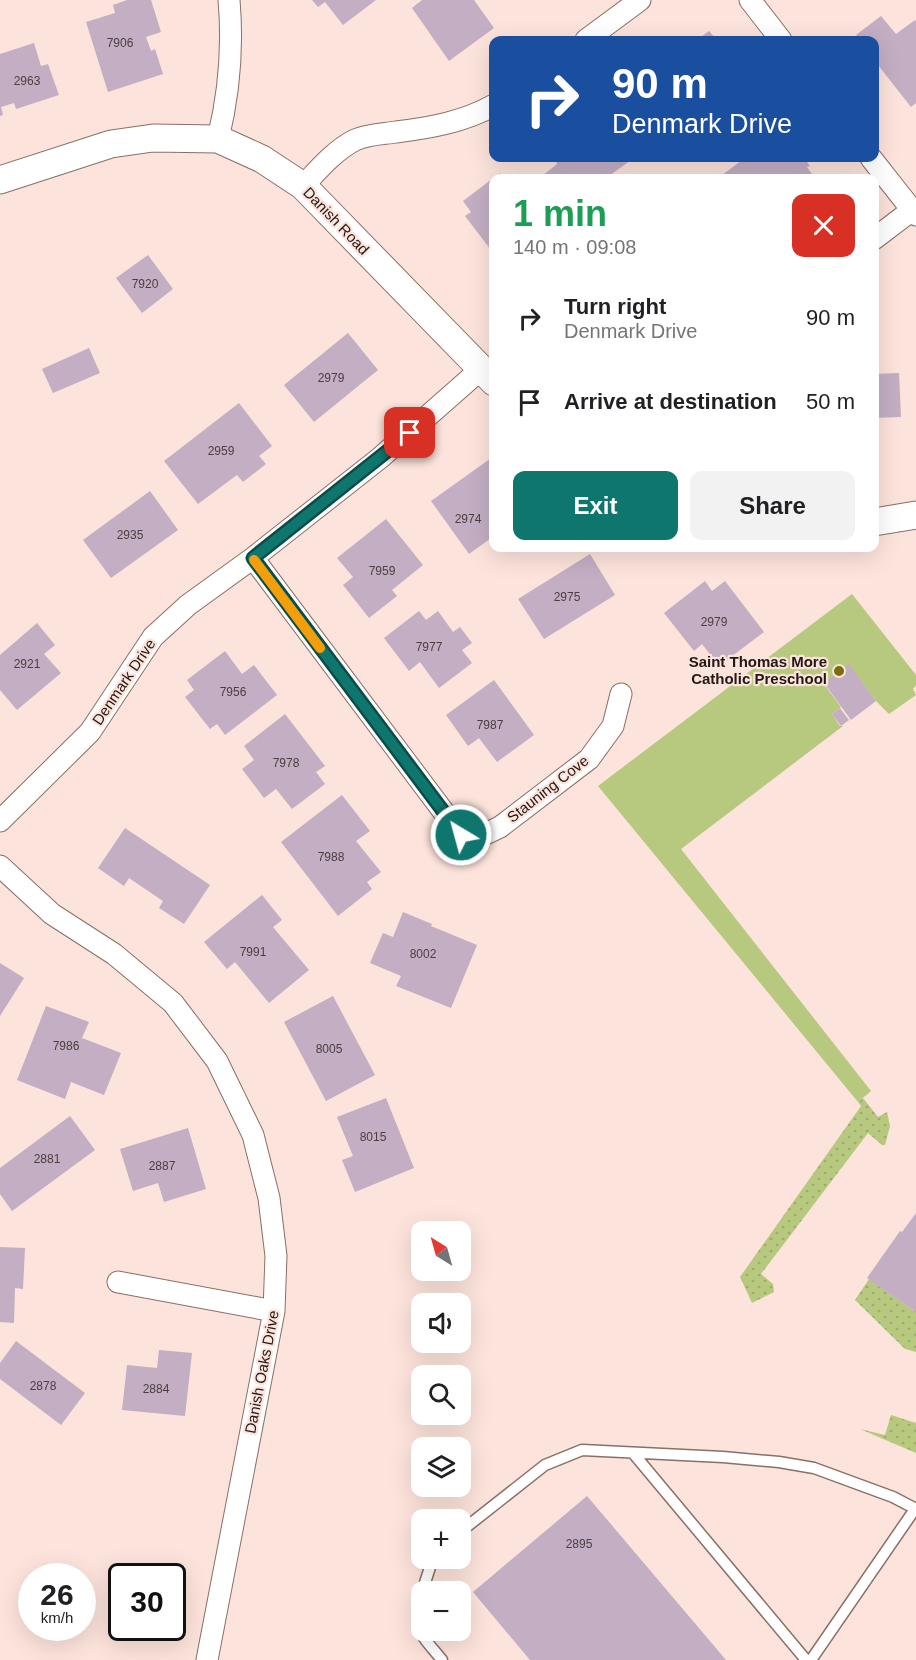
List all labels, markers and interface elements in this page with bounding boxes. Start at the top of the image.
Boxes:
house number: 7906 [107,36,134,50]
icon: right [513,60,591,138]
text: 90 m [612,60,708,107]
house number: 2963 [14,74,41,88]
text: Denmark Drive [612,109,792,139]
street label: Danish Road [300,184,373,258]
text: 1 min [513,193,607,234]
button: close [792,194,855,257]
text: 140 m · 09:08 [513,236,636,258]
house number: 7920 [132,277,159,291]
text: Turn right [564,294,666,319]
icon: right [513,302,546,335]
text: 90 m [806,305,855,330]
text: Denmark Drive [564,320,697,342]
house number: 2979 [318,371,345,385]
icon: arrive [513,386,546,419]
text: Arrive at destination [564,389,777,414]
text: 50 m [806,389,855,414]
pin [384,407,435,458]
icon: arrive [393,416,426,449]
house number: 2959 [208,444,235,458]
button: Exit [513,471,678,540]
button: Share [690,471,855,540]
house number: 2974 [455,512,482,526]
house number: 2935 [117,528,144,542]
house number: 7959 [369,564,396,578]
house number: 2975 [554,590,581,604]
house number: 2979 [701,615,728,629]
street label: Denmark Drive [89,636,159,728]
house number: 7977 [416,640,443,654]
place label: Saint Thomas More Catholic Preschool [689,653,827,687]
house number: 2921 [14,657,41,671]
marker: Saint Thomas More Catholic Preschool [832,664,846,678]
house number: 7956 [220,685,247,699]
house number: 7987 [477,718,504,732]
street label: Stauning Cove [504,752,592,826]
house number: 7978 [273,756,300,770]
position arrow [429,803,493,867]
house number: 7988 [318,850,345,864]
house number: 7991 [240,945,267,959]
house number: 8002 [410,947,437,961]
house number: 7986 [53,1039,80,1053]
house number: 8005 [316,1042,343,1056]
house number: 8015 [360,1130,387,1144]
house number: 2881 [34,1152,61,1166]
house number: 2887 [149,1159,176,1173]
north arrow [411,1221,471,1281]
map controls [411,1221,471,1641]
button: sound [411,1293,471,1353]
street label: Danish Oaks Drive [241,1309,282,1435]
button: search [411,1365,471,1425]
house number: 2878 [30,1379,57,1393]
house number: 2884 [143,1382,170,1396]
button: layers [411,1437,471,1497]
button: + [411,1509,471,1569]
house number: 2895 [566,1537,593,1551]
speed limit sign: 30 [108,1563,186,1641]
text: 26 [40,1578,74,1611]
button: − [411,1581,471,1641]
text: km/h [41,1609,73,1626]

